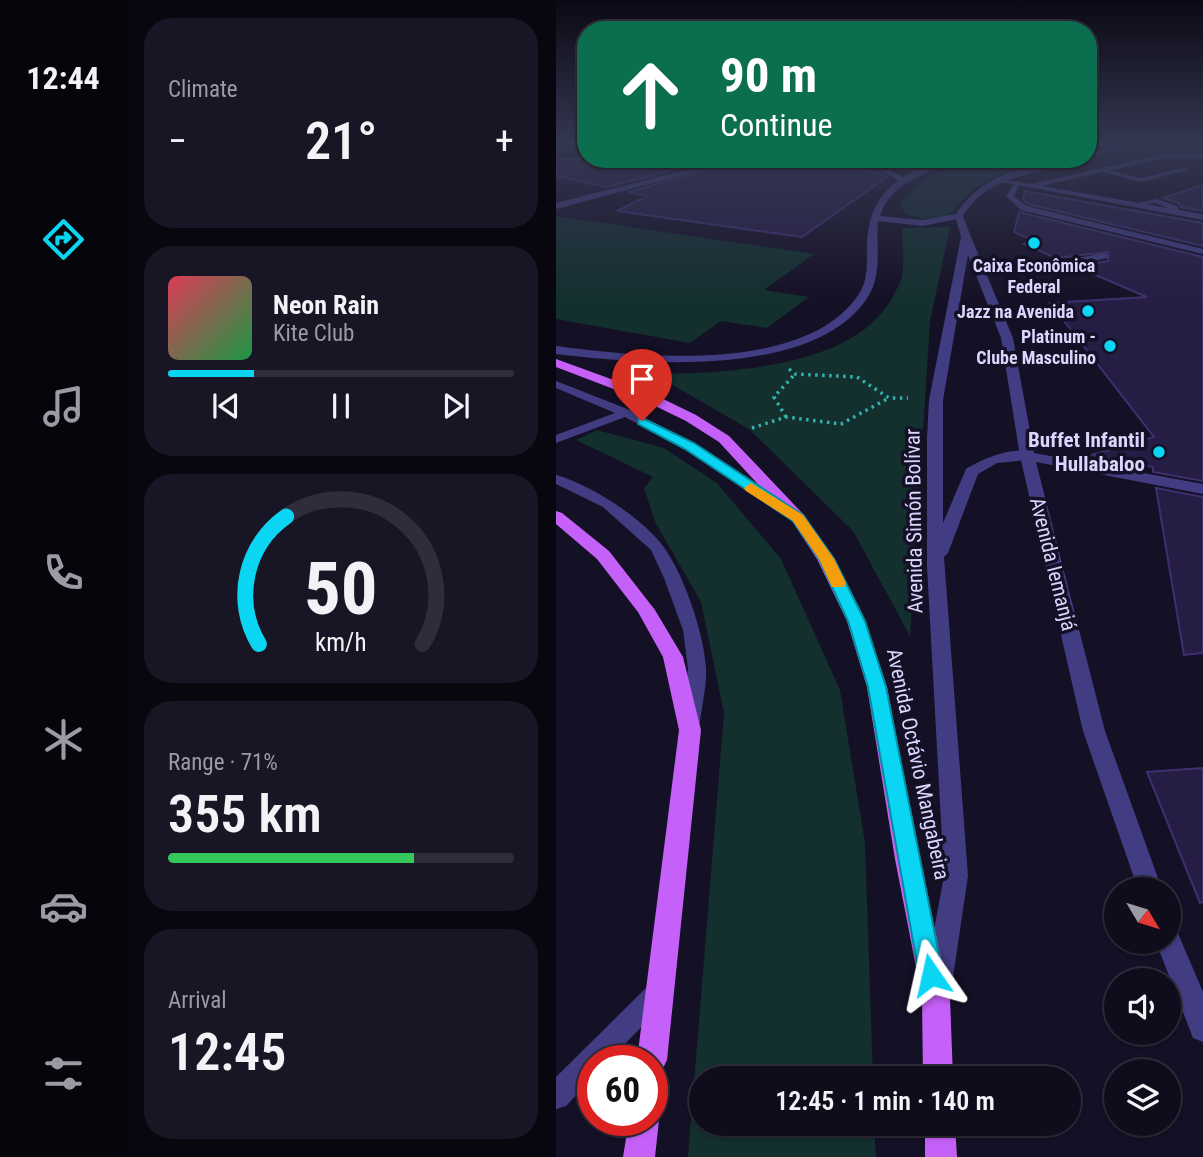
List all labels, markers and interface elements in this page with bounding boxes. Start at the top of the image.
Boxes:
text: 90 m [720,47,817,104]
icon: ahead [605,49,696,140]
text: 12:44 [26,59,100,97]
text: Climate [168,76,238,103]
text: Continue [720,106,832,144]
text: 21° [305,111,377,172]
text: − [168,119,187,163]
text: + [495,119,514,163]
icon: directions [39,215,88,264]
marker: Caixa Econômica Federal [1026,235,1042,251]
place label: Caixa Econômica Federal [973,255,1095,297]
text: Neon Rain [273,290,379,320]
place label: Jazz na Avenida [957,301,1074,322]
marker: Jazz na Avenida [1080,303,1096,319]
text: Kite Club [273,320,354,347]
place label: Platinum - Clube Masculino [976,326,1096,368]
marker: Platinum - Clube Masculino [1102,338,1118,354]
pin [612,349,672,421]
icon: arrive [623,360,661,398]
icon: music [39,382,88,431]
icon: previous [207,387,245,425]
icon: pause [322,387,360,425]
icon: next [437,387,475,425]
street label: Avenida Simón Bolívar [900,428,928,614]
place label: Buffet Infantil Hullabaloo [1028,428,1145,476]
marker: Buffet Infantil Hullabaloo [1151,444,1167,460]
street label: Avenida Iemanjá [1025,495,1081,633]
text: 50 [304,547,378,633]
icon: phone [39,548,88,597]
text: km/h [315,628,367,657]
street label: Avenida Octávio Mangabeira [882,646,954,882]
icon: climate [39,715,88,764]
text: Range · 71% [168,749,278,776]
text: 355 km [168,784,322,845]
north arrow [1104,877,1181,954]
map controls [1104,877,1181,1136]
icon: car [39,882,88,931]
position arrow [894,938,968,1012]
button: sound [1104,968,1181,1045]
text: Arrival [168,987,227,1014]
text: 12:45 [168,1022,286,1083]
speed limit sign: 60 [577,1045,668,1136]
icon: filters [39,1049,88,1098]
button: layers [1104,1059,1181,1136]
text: 12:45 · 1 min · 140 m [775,1086,995,1116]

